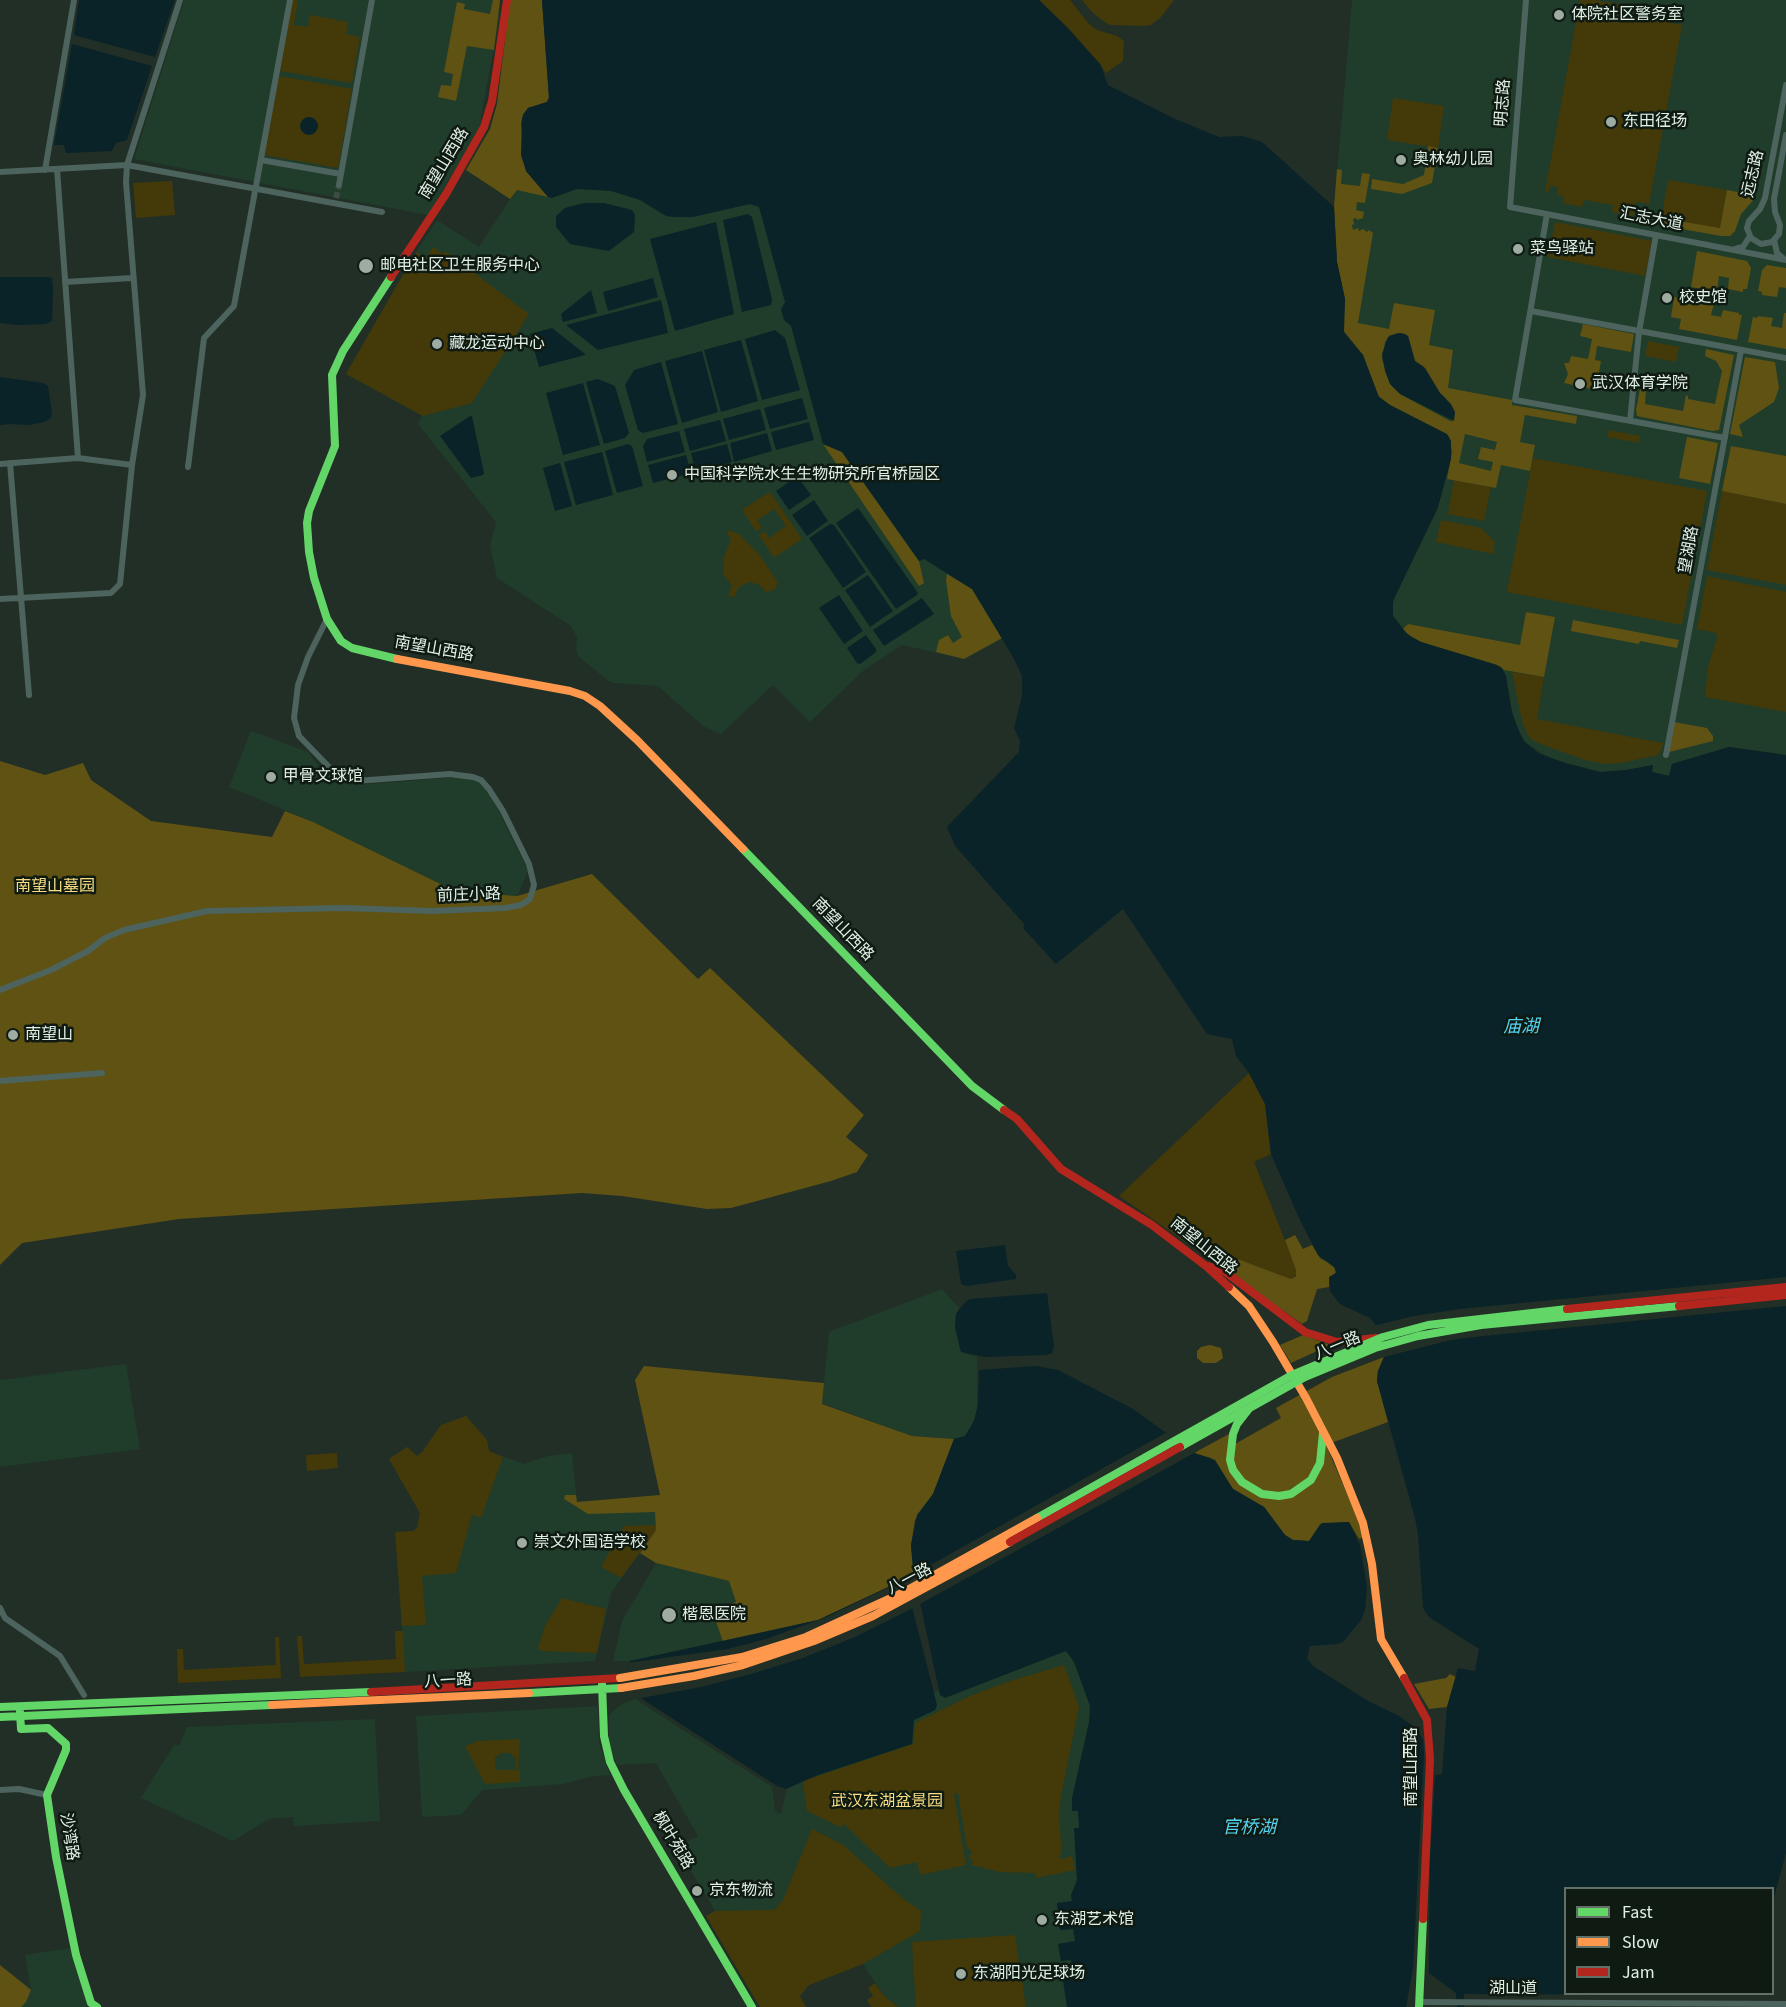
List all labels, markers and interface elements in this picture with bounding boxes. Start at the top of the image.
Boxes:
place label: 体院社区警务室 [1571,5,1683,25]
marker: 体院社区警务室 [1552,8,1566,22]
street label: 明志路 [1493,78,1515,128]
place label: 东田径场 [1623,112,1687,132]
marker: 东田径场 [1604,115,1618,129]
street label: 南望山西路 [416,125,474,203]
street label: 远志路 [1739,148,1769,200]
place label: 奥林幼儿园 [1413,150,1493,170]
marker: 奥林幼儿园 [1394,153,1408,167]
street label: 汇志大道 [1618,204,1684,236]
place label: 菜鸟驿站 [1530,239,1594,259]
marker: 菜鸟驿站 [1511,242,1525,256]
place label: 邮电社区卫生服务中心 [380,256,540,276]
marker: 邮电社区卫生服务中心 [357,257,375,275]
place label: 校史馆 [1679,288,1727,308]
marker: 校史馆 [1660,291,1674,305]
place label: 藏龙运动中心 [449,334,545,354]
marker: 藏龙运动中心 [430,337,444,351]
place label: 武汉体育学院 [1592,374,1688,394]
marker: 武汉体育学院 [1573,377,1587,391]
place label: 中国科学院水生生物研究所官桥园区 [684,465,940,485]
marker: 中国科学院水生生物研究所官桥园区 [665,468,679,482]
street label: 望湖路 [1676,525,1704,575]
street label: 南望山西路 [393,634,475,666]
place label: 甲骨文球馆 [283,767,363,787]
marker: 甲骨文球馆 [264,770,278,784]
park label: 南望山墓园 [15,877,95,897]
street label: 前庄小路 [437,885,501,907]
street label: 南望山西路 [807,895,877,965]
water label: 庙湖 [1503,1017,1539,1039]
place label: 南望山 [25,1025,73,1045]
marker: 南望山 [6,1028,20,1042]
street label: 南望山西路 [1166,1214,1240,1280]
street label: 八一路 [1312,1329,1364,1365]
place label: 崇文外国语学校 [534,1533,646,1553]
marker: 崇文外国语学校 [515,1536,529,1550]
street label: 八一路 [884,1560,936,1600]
place label: 楷恩医院 [682,1605,746,1625]
marker: 楷恩医院 [660,1606,678,1624]
street label: 八一路 [424,1671,472,1693]
street label: 南望山西路 [1402,1727,1422,1807]
park label: 武汉东湖盆景园 [831,1792,943,1812]
street label: 枫叶苑路 [647,1809,697,1873]
street label: 沙湾路 [55,1812,81,1862]
water label: 官桥湖 [1222,1818,1276,1840]
place label: 京东物流 [709,1881,773,1901]
marker: 京东物流 [690,1884,704,1898]
legend [1564,1887,1774,1995]
text: Fast [1622,1900,1653,1925]
place label: 东湖艺术馆 [1054,1910,1134,1930]
marker: 东湖艺术馆 [1035,1913,1049,1927]
text: Slow [1622,1930,1659,1955]
text: Jam [1622,1960,1655,1985]
place label: 东湖阳光足球场 [973,1964,1085,1984]
marker: 东湖阳光足球场 [954,1967,968,1981]
street label: 湖山道 [1489,1979,1537,1999]

